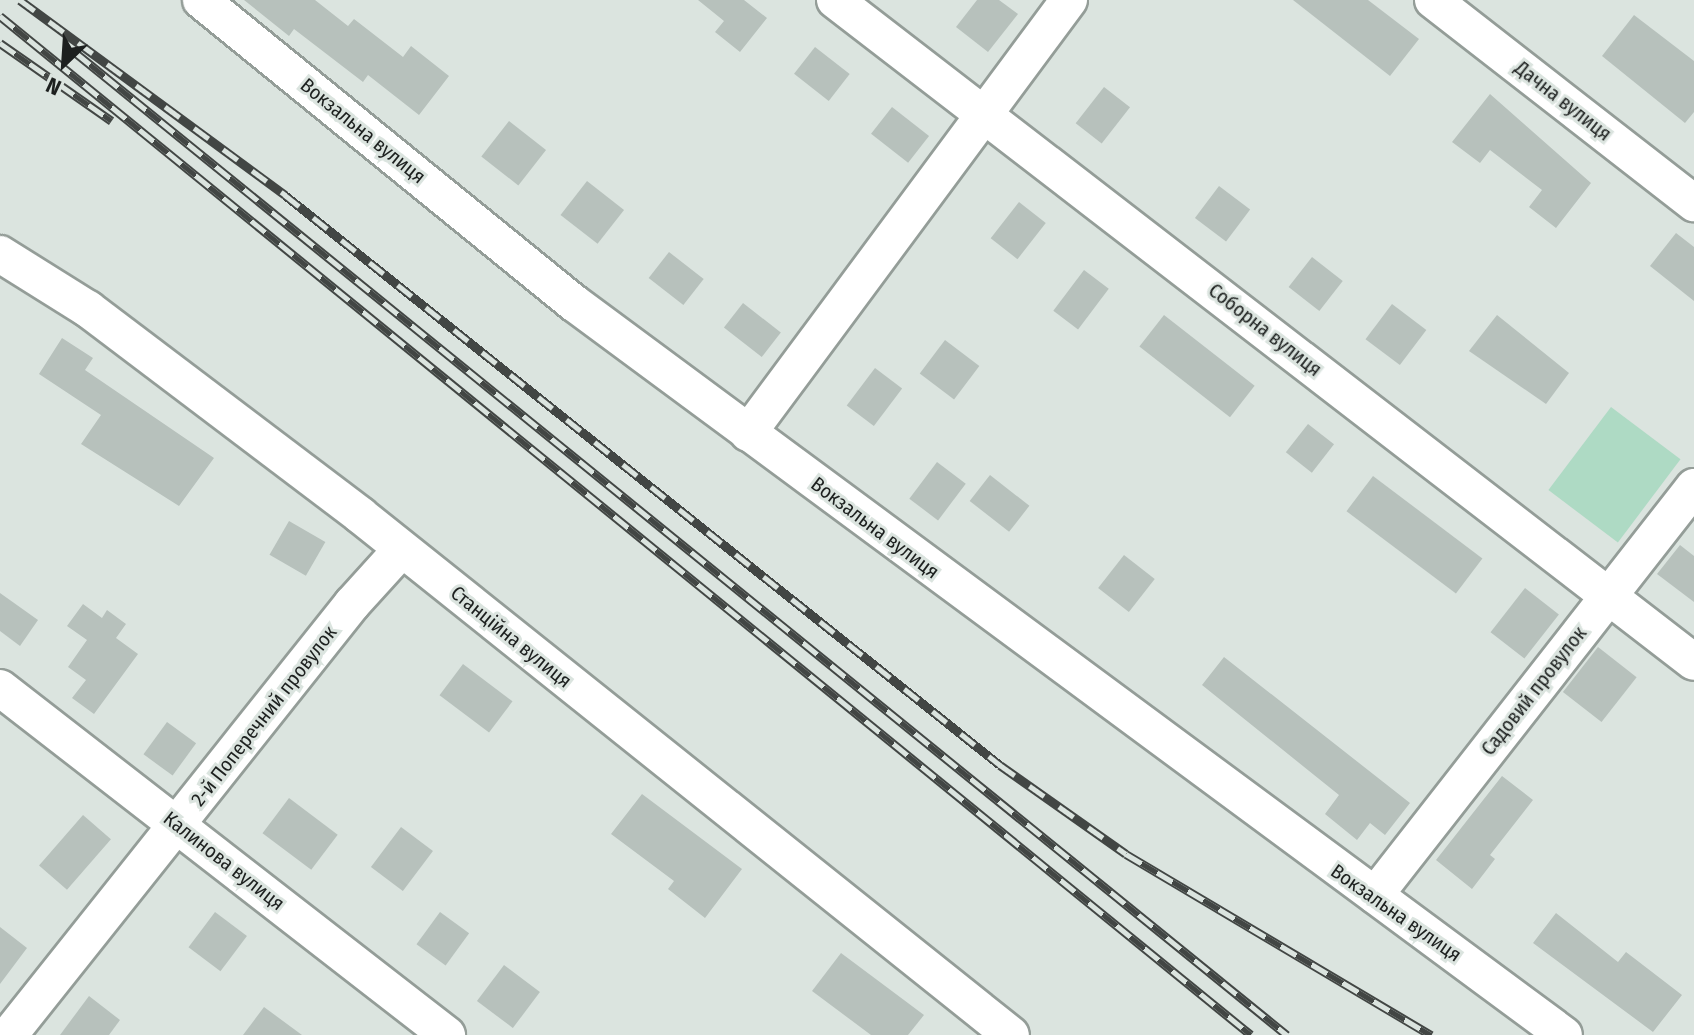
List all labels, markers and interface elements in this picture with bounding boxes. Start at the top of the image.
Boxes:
north arrow [24,24,104,104]
street label: Дачна вулиця [1510,56,1616,146]
text: N [42,71,65,101]
street label: Вокзальна вулиця [296,73,430,189]
street label: Соборна вулиця [1204,278,1326,382]
street label: Вокзальна вулиця [806,472,944,584]
street label: Станційна вулиця [446,581,576,693]
street label: 2-й Поперечний провулок [186,621,342,811]
street label: Садовий провулок [1476,622,1592,760]
street label: Калинова вулиця [159,806,289,916]
street label: Вокзальна вулиця [1326,859,1466,967]

